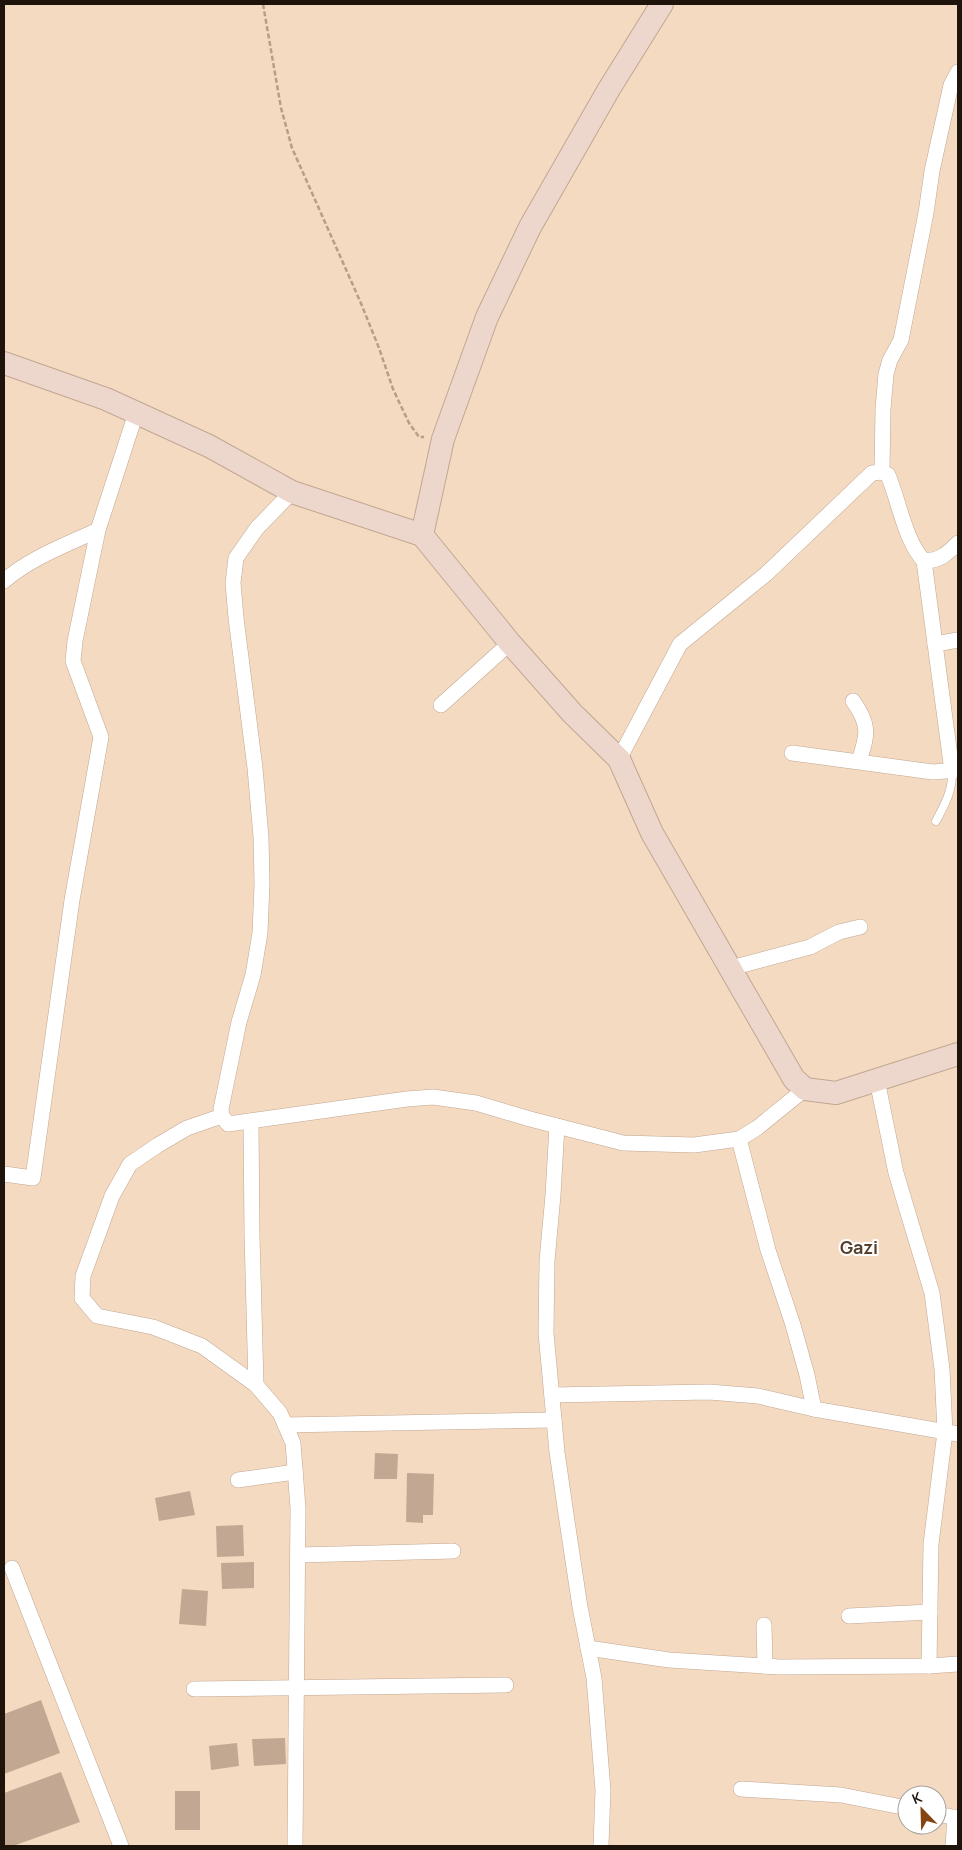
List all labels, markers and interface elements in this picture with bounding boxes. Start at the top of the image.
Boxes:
district label: Gazi [840,1235,878,1259]
north arrow [897,1785,947,1835]
text: K [909,1787,925,1808]

